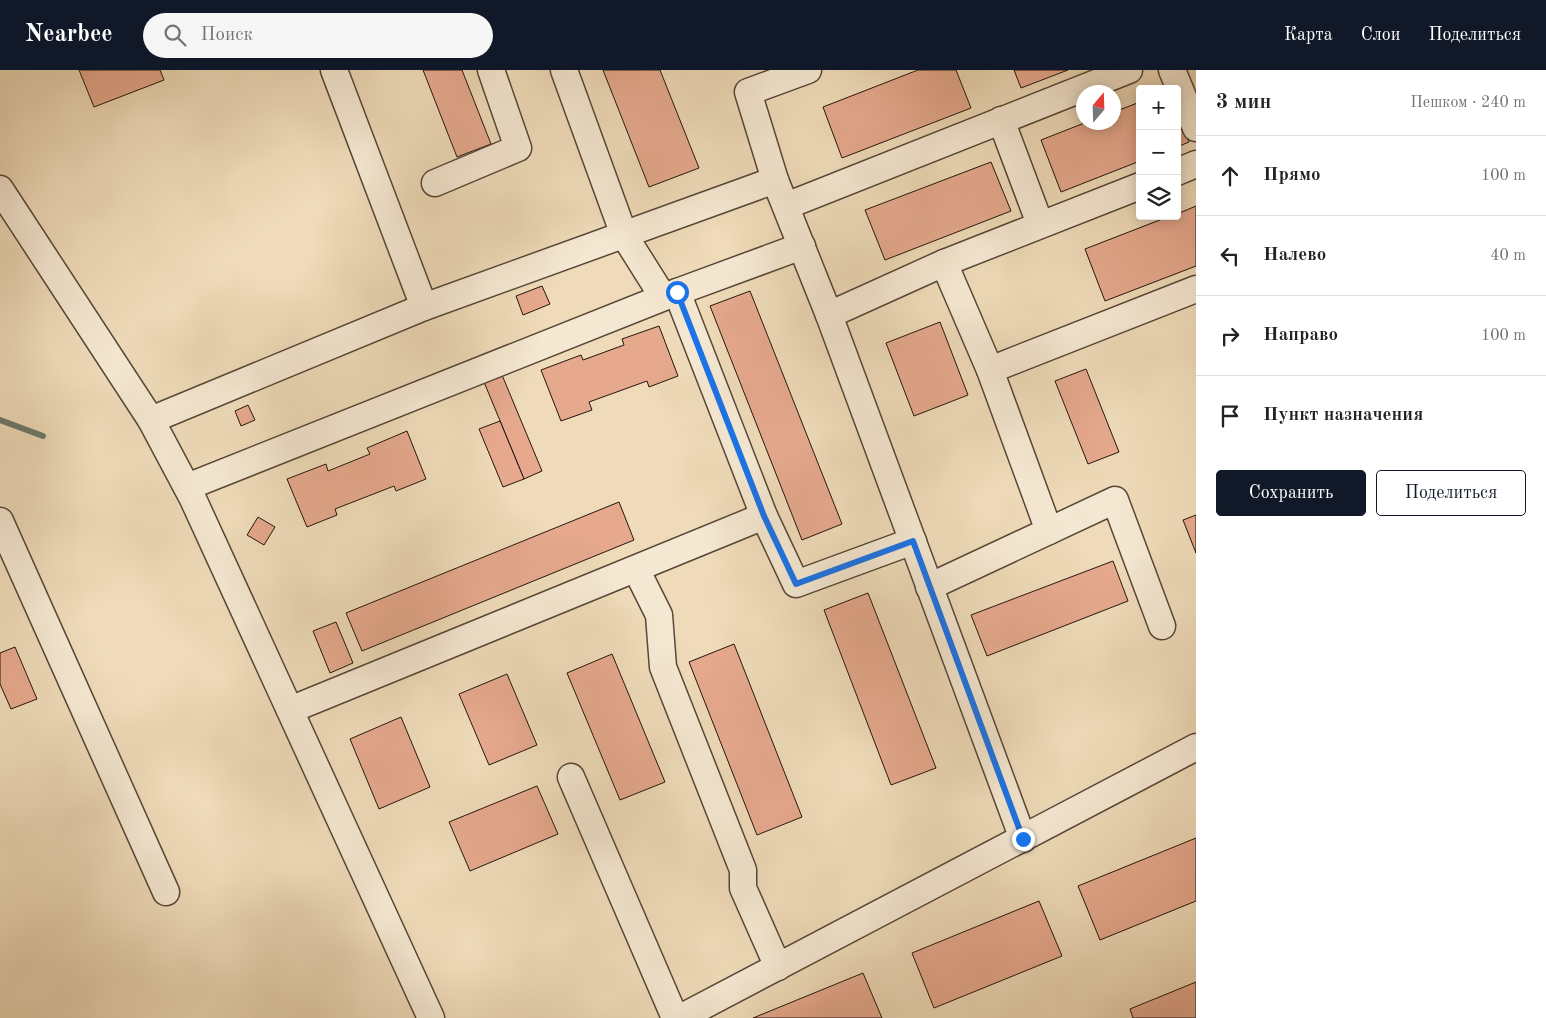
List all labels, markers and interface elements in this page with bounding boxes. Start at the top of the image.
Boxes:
search box [143,13,493,58]
icon: search [161,21,189,49]
text: Nearbee [25,23,113,47]
text: Поиск [201,26,253,45]
text: Карта [1284,26,1333,44]
text: Слои [1361,26,1400,44]
text: Поделиться [1428,26,1521,44]
north arrow [1076,85,1121,130]
map controls [1136,85,1181,220]
button: + [1136,85,1181,130]
text: 3 мин [1216,92,1271,113]
text: Пешком · 240 m [1410,95,1526,111]
button: − [1136,130,1181,175]
icon: ahead [1216,162,1244,190]
text: Прямо [1263,166,1321,185]
text: 100 m [1481,168,1526,184]
button: layers [1136,175,1181,220]
icon: left [1216,242,1244,270]
text: Налево [1263,246,1326,265]
text: 40 m [1490,248,1526,264]
route start [666,281,689,304]
icon: right [1216,322,1244,350]
text: Направо [1263,326,1338,345]
text: 100 m [1481,328,1526,344]
icon: arrive [1216,402,1244,430]
text: Пункт назначения [1263,406,1423,425]
button: Сохранить [1216,470,1366,516]
button: Поделиться [1376,470,1526,516]
route end [1012,828,1035,851]

